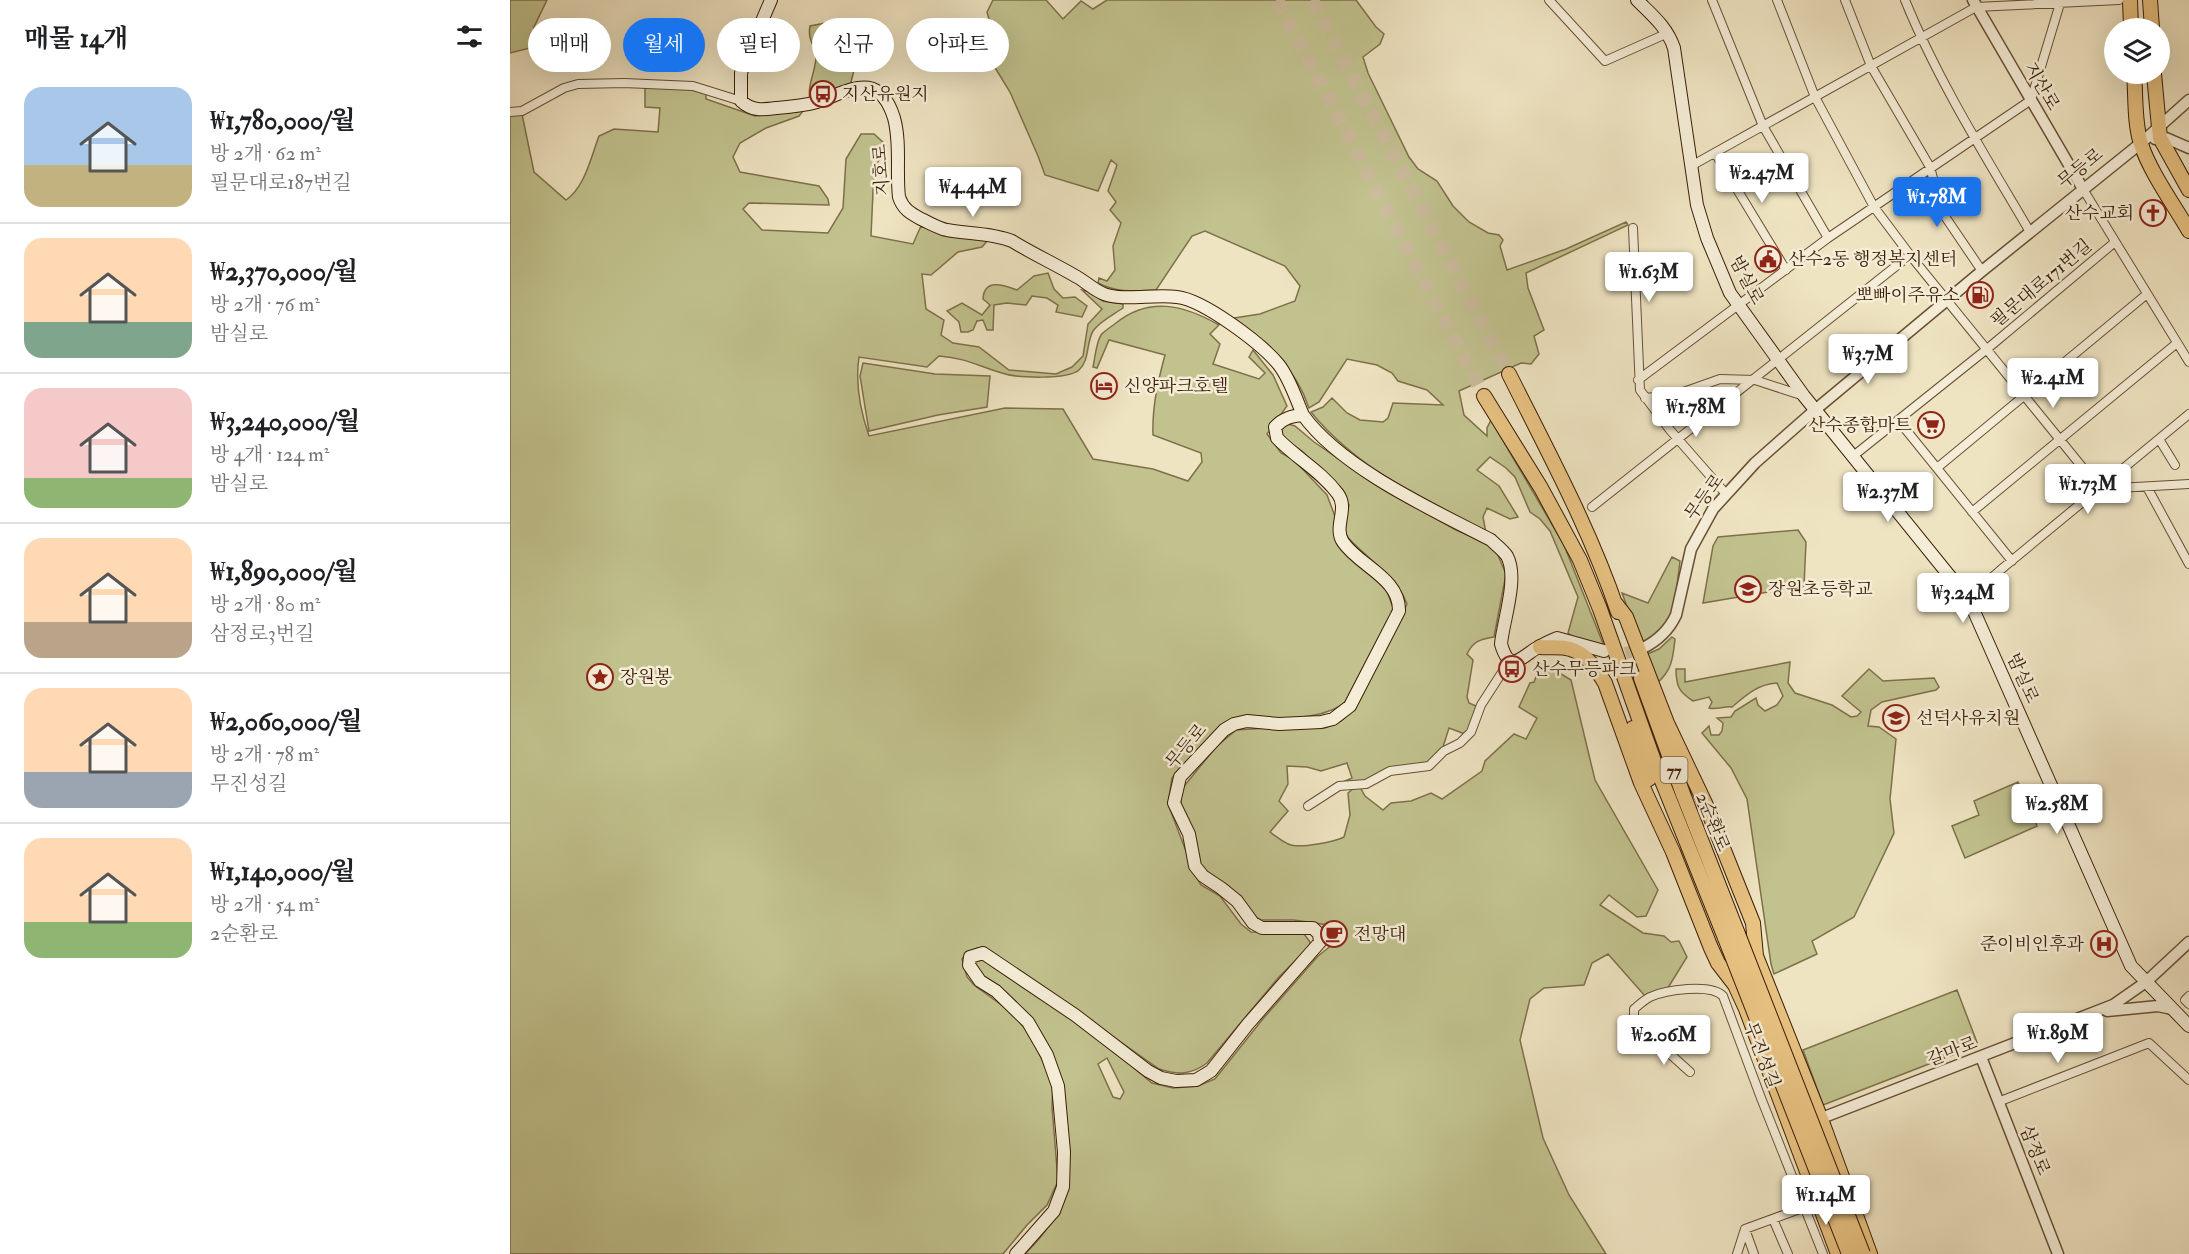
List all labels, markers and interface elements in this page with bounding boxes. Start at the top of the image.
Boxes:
chip: 매매 [528,18,611,72]
chip: 월세 [623,18,705,72]
chip: 필터 [717,18,800,72]
chip: 신규 [812,18,894,72]
chip: 아파트 [906,18,1009,72]
map controls [2104,18,2170,84]
button: layers [2104,18,2170,84]
icon: filters [453,20,486,53]
text: 매물 14개 [24,23,128,55]
street label: 지산로 [2019,58,2065,115]
bus stop icon: 지산유원지 [808,79,838,109]
place label: 지산유원지 [842,83,929,106]
text: ₩1,780,000/월 [210,105,355,137]
icon: home [72,111,144,183]
text: 방 2개 · 62 m² [210,141,321,166]
street label: 지호로 [868,143,895,197]
street label: 무등로 [2053,143,2108,194]
pin: ₩2.47M [1713,153,1811,204]
text: ₩2.47M [1730,160,1794,185]
pin: ₩4.44M [924,167,1022,218]
text: 필문대로187번길 [210,170,352,195]
text: ₩4.44M [939,174,1007,199]
pin: ₩1.78M [1888,177,1986,228]
text: ₩1.78M [1907,184,1967,209]
church icon: 산수교회 [2138,198,2168,228]
place label: 산수교회 [2064,202,2134,225]
street label: 필문대로171번길 [1986,234,2097,333]
public building icon: 산수2동 행정복지센터 [1753,244,1783,274]
place label: 산수2동 행정복지센터 [1788,248,1957,271]
pin: ₩1.63M [1600,252,1698,303]
street label: 밤실로 [1724,252,1769,309]
text: ₩2,370,000/월 [210,256,358,288]
text: ₩1.63M [1619,259,1679,284]
icon: home [72,262,144,334]
fuel station icon: 뽀빠이주유소 [1965,280,1995,310]
place label: 뽀빠이주유소 [1856,284,1960,307]
text: 방 2개 · 76 m² [210,292,320,317]
text: 밤실로 [210,321,268,346]
pin: ₩3.7M [1826,334,1910,385]
text: ₩3.7M [1842,341,1894,366]
pin: ₩2.41M [2004,358,2102,409]
text: ₩2.41M [2021,365,2085,390]
hotel icon: 신양파크호텔 [1089,371,1119,401]
place label: 신양파크호텔 [1124,375,1228,398]
pin: ₩1.78M [1647,387,1745,438]
text: ₩1.78M [1666,394,1726,419]
text: ₩3,240,000/월 [210,406,360,438]
supermarket icon: 산수종합마트 [1916,410,1946,440]
icon: home [72,412,144,484]
place label: 산수종합마트 [1808,414,1913,437]
text: 방 4개 · 124 m² [210,442,329,467]
pin: ₩1.73M [2039,464,2137,515]
street label: 무등로 [1680,469,1729,525]
text: 밤실로 [210,471,268,496]
text: ₩1.73M [2059,471,2117,496]
pin: ₩2.37M [1839,472,1937,523]
text: ₩2.37M [1857,479,1919,504]
text: ₩1,890,000/월 [210,556,358,588]
icon: home [72,562,144,634]
pin: ₩3.24M [1914,573,2012,624]
school or university icon: 장원초등학교 [1733,574,1763,604]
place label: 장원초등학교 [1768,578,1873,601]
text: ₩3.24M [1931,580,1995,605]
text: 방 2개 · 80 m² [210,592,320,617]
text: 삼정로3번길 [210,621,314,646]
street label: 밤실로 [2001,650,2044,707]
bus stop icon: 산수무등파크 [1497,654,1527,684]
place label: 산수무등파크 [1532,658,1637,681]
place icon: 장원봉 [585,662,615,692]
place label: 장원봉 [620,666,672,689]
school or university icon: 선덕사유치원 [1881,703,1911,733]
text: ₩2,060,000/월 [210,706,362,738]
place label: 선덕사유치원 [1916,707,2020,730]
icon: home [72,712,144,784]
street label: 무등로 [1161,719,1212,774]
text: 방 2개 · 78 m² [210,742,319,767]
road number: 77 [1660,757,1688,783]
text: 무진성길 [210,771,287,796]
pin: ₩2.58M [2008,784,2106,835]
street label: 2순환로 [1690,789,1735,855]
text: ₩2.58M [2025,791,2089,816]
text: ₩1,140,000/월 [210,856,355,888]
icon: home [72,862,144,934]
text: 방 2개 · 54 m² [210,892,320,917]
cafe icon: 전망대 [1319,919,1349,949]
text: 2순환로 [210,921,278,946]
place label: 전망대 [1354,923,1406,946]
hospital icon: 준이비인후과 [2089,929,2119,959]
place label: 준이비인후과 [1980,933,2085,956]
pin: ₩1.89M [2009,1013,2107,1064]
pin: ₩2.06M [1615,1015,1713,1066]
street label: 무진성길 [1738,1019,1785,1092]
text: ₩1.89M [2027,1020,2089,1045]
text: ₩2.06M [1631,1022,1697,1047]
street label: 갈마로 [1924,1031,1981,1072]
street label: 삼정로 [2014,1122,2055,1179]
pin: ₩1.14M [1777,1175,1875,1226]
text: ₩1.14M [1796,1182,1856,1207]

